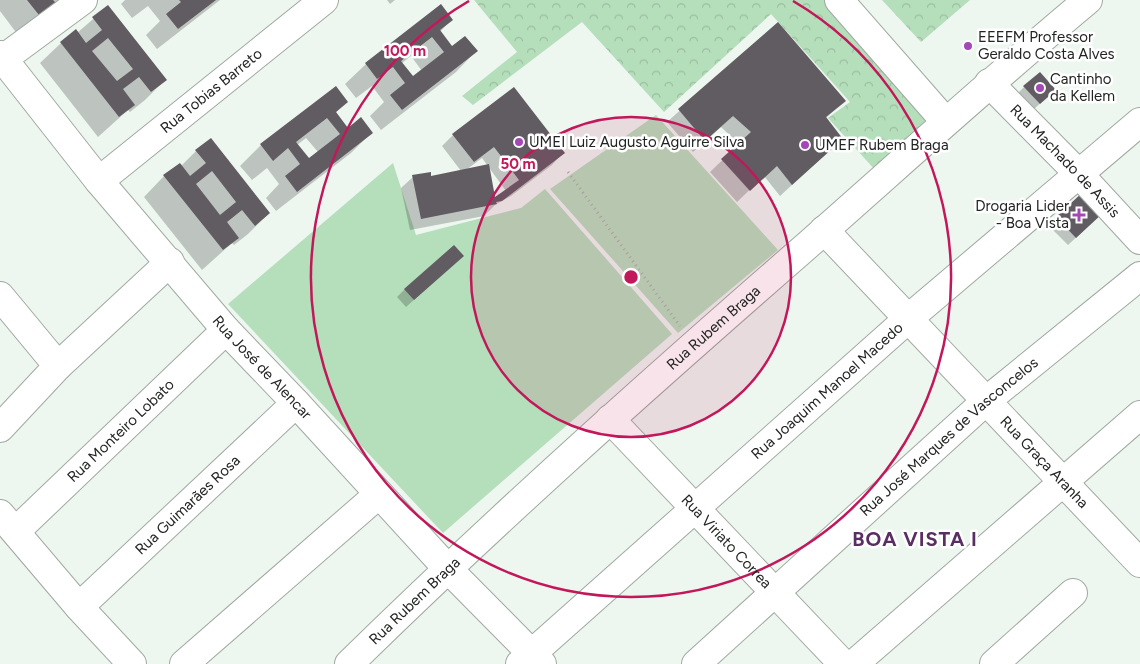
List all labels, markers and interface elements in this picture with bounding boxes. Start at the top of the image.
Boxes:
place label: EEEFM Professor Geraldo Costa Alves [978,28,1115,63]
marker: EEEFM Professor Geraldo Costa Alves [962,40,974,52]
text: 100 m [384,42,426,60]
street label: Rua Tobias Barreto [157,44,266,137]
place label: Cantinho da Kellem [1050,70,1115,105]
marker: Cantinho da Kellem [1034,82,1046,94]
street label: Rua Machado de Assis [1006,101,1124,221]
place label: UMEI Luiz Augusto Aguirre Silva [529,133,744,151]
marker: UMEI Luiz Augusto Aguirre Silva [513,136,525,148]
place label: UMEF Rubem Braga [815,136,949,154]
marker: UMEF Rubem Braga [799,139,811,151]
text: 50 m [500,155,536,173]
place label: Drogaria Lider - Boa Vista [975,197,1069,232]
marker: Drogaria Lider - Boa Vista [1073,209,1085,221]
centre of rings [622,268,640,286]
street label: Rua Rubem Braga [663,282,764,374]
street label: Rua José de Alencar [209,312,315,423]
street label: Rua Joaquim Manoel Macedo [747,318,907,463]
street label: Rua José Marques de Vasconcelos [856,353,1042,520]
street label: Rua Monteiro Lobato [64,375,178,486]
street label: Rua Graça Aranha [996,412,1092,512]
street label: Rua Guimarães Rosa [131,451,244,558]
street label: Rua Viriato Correa [678,491,775,592]
district label: BOA VISTA I [852,527,978,551]
street label: Rua Rubem Braga [365,553,464,648]

